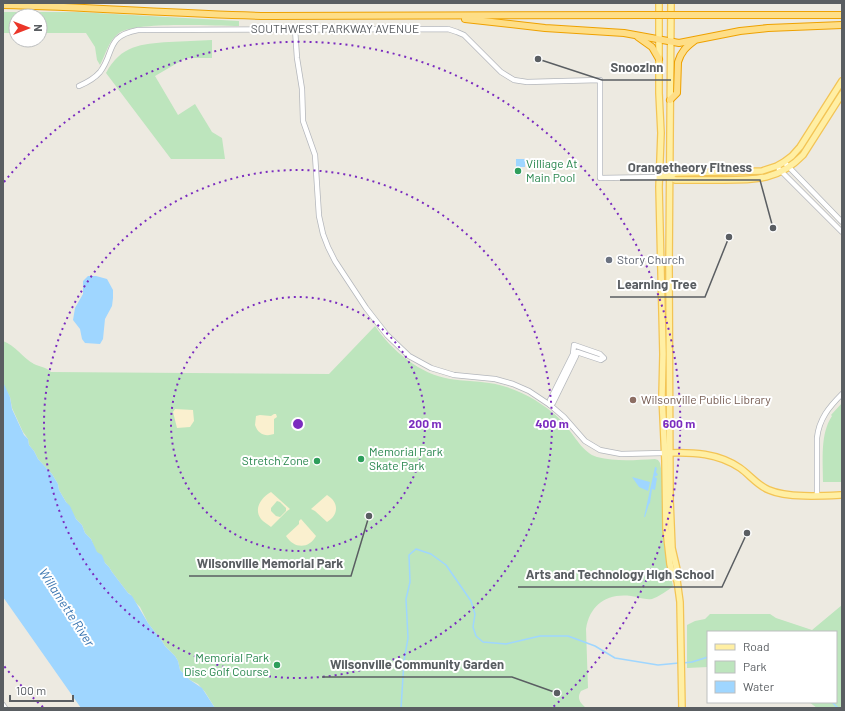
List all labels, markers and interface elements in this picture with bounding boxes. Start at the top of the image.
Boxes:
north arrow [8,8,48,48]
street label: SOUTHWEST PARKWAY AVENUE [251,21,419,35]
text: N [32,24,45,32]
callout: SnoozInn [602,55,671,80]
text: SnoozInn [611,59,663,75]
callout: Orangetheory Fitness [620,155,760,180]
place label: Villiage At Main Pool [526,156,578,184]
text: Orangetheory Fitness [628,159,753,175]
marker: Villiage At Main Pool [513,166,523,176]
place label: Story Church [617,252,685,266]
marker: Story Church [604,255,614,265]
callout: Learning Tree [610,272,705,297]
text: Learning Tree [617,276,697,292]
place label: Wilsonville Public Library [641,392,771,406]
marker: Wilsonville Public Library [628,395,638,405]
text: 200 m [409,416,441,430]
text: 400 m [535,416,569,430]
text: 600 m [663,416,695,430]
centre of rings [291,417,305,431]
place label: Memorial Park Skate Park [369,444,443,472]
place label: Stretch Zone [242,453,309,467]
marker: Memorial Park Skate Park [356,454,366,464]
marker: Stretch Zone [312,456,322,466]
callout: Wilsonville Memorial Park [189,551,351,576]
text: Wilsonville Memorial Park [197,555,343,571]
callout: Arts and Technology High School [518,562,722,587]
water label: Willamette River [36,565,98,650]
text: Arts and Technology High School [526,566,714,582]
legend [707,631,837,703]
text: Road [743,639,770,653]
place label: Memorial Park Disc Golf Course [184,650,269,678]
callout: Wilsonville Community Garden [322,652,512,677]
text: Wilsonville Community Garden [330,656,504,672]
text: Park [743,659,767,673]
marker: Memorial Park Disc Golf Course [272,660,282,670]
scale bar [10,677,73,703]
text: Water [743,679,775,693]
text: 100 m [16,683,46,697]

